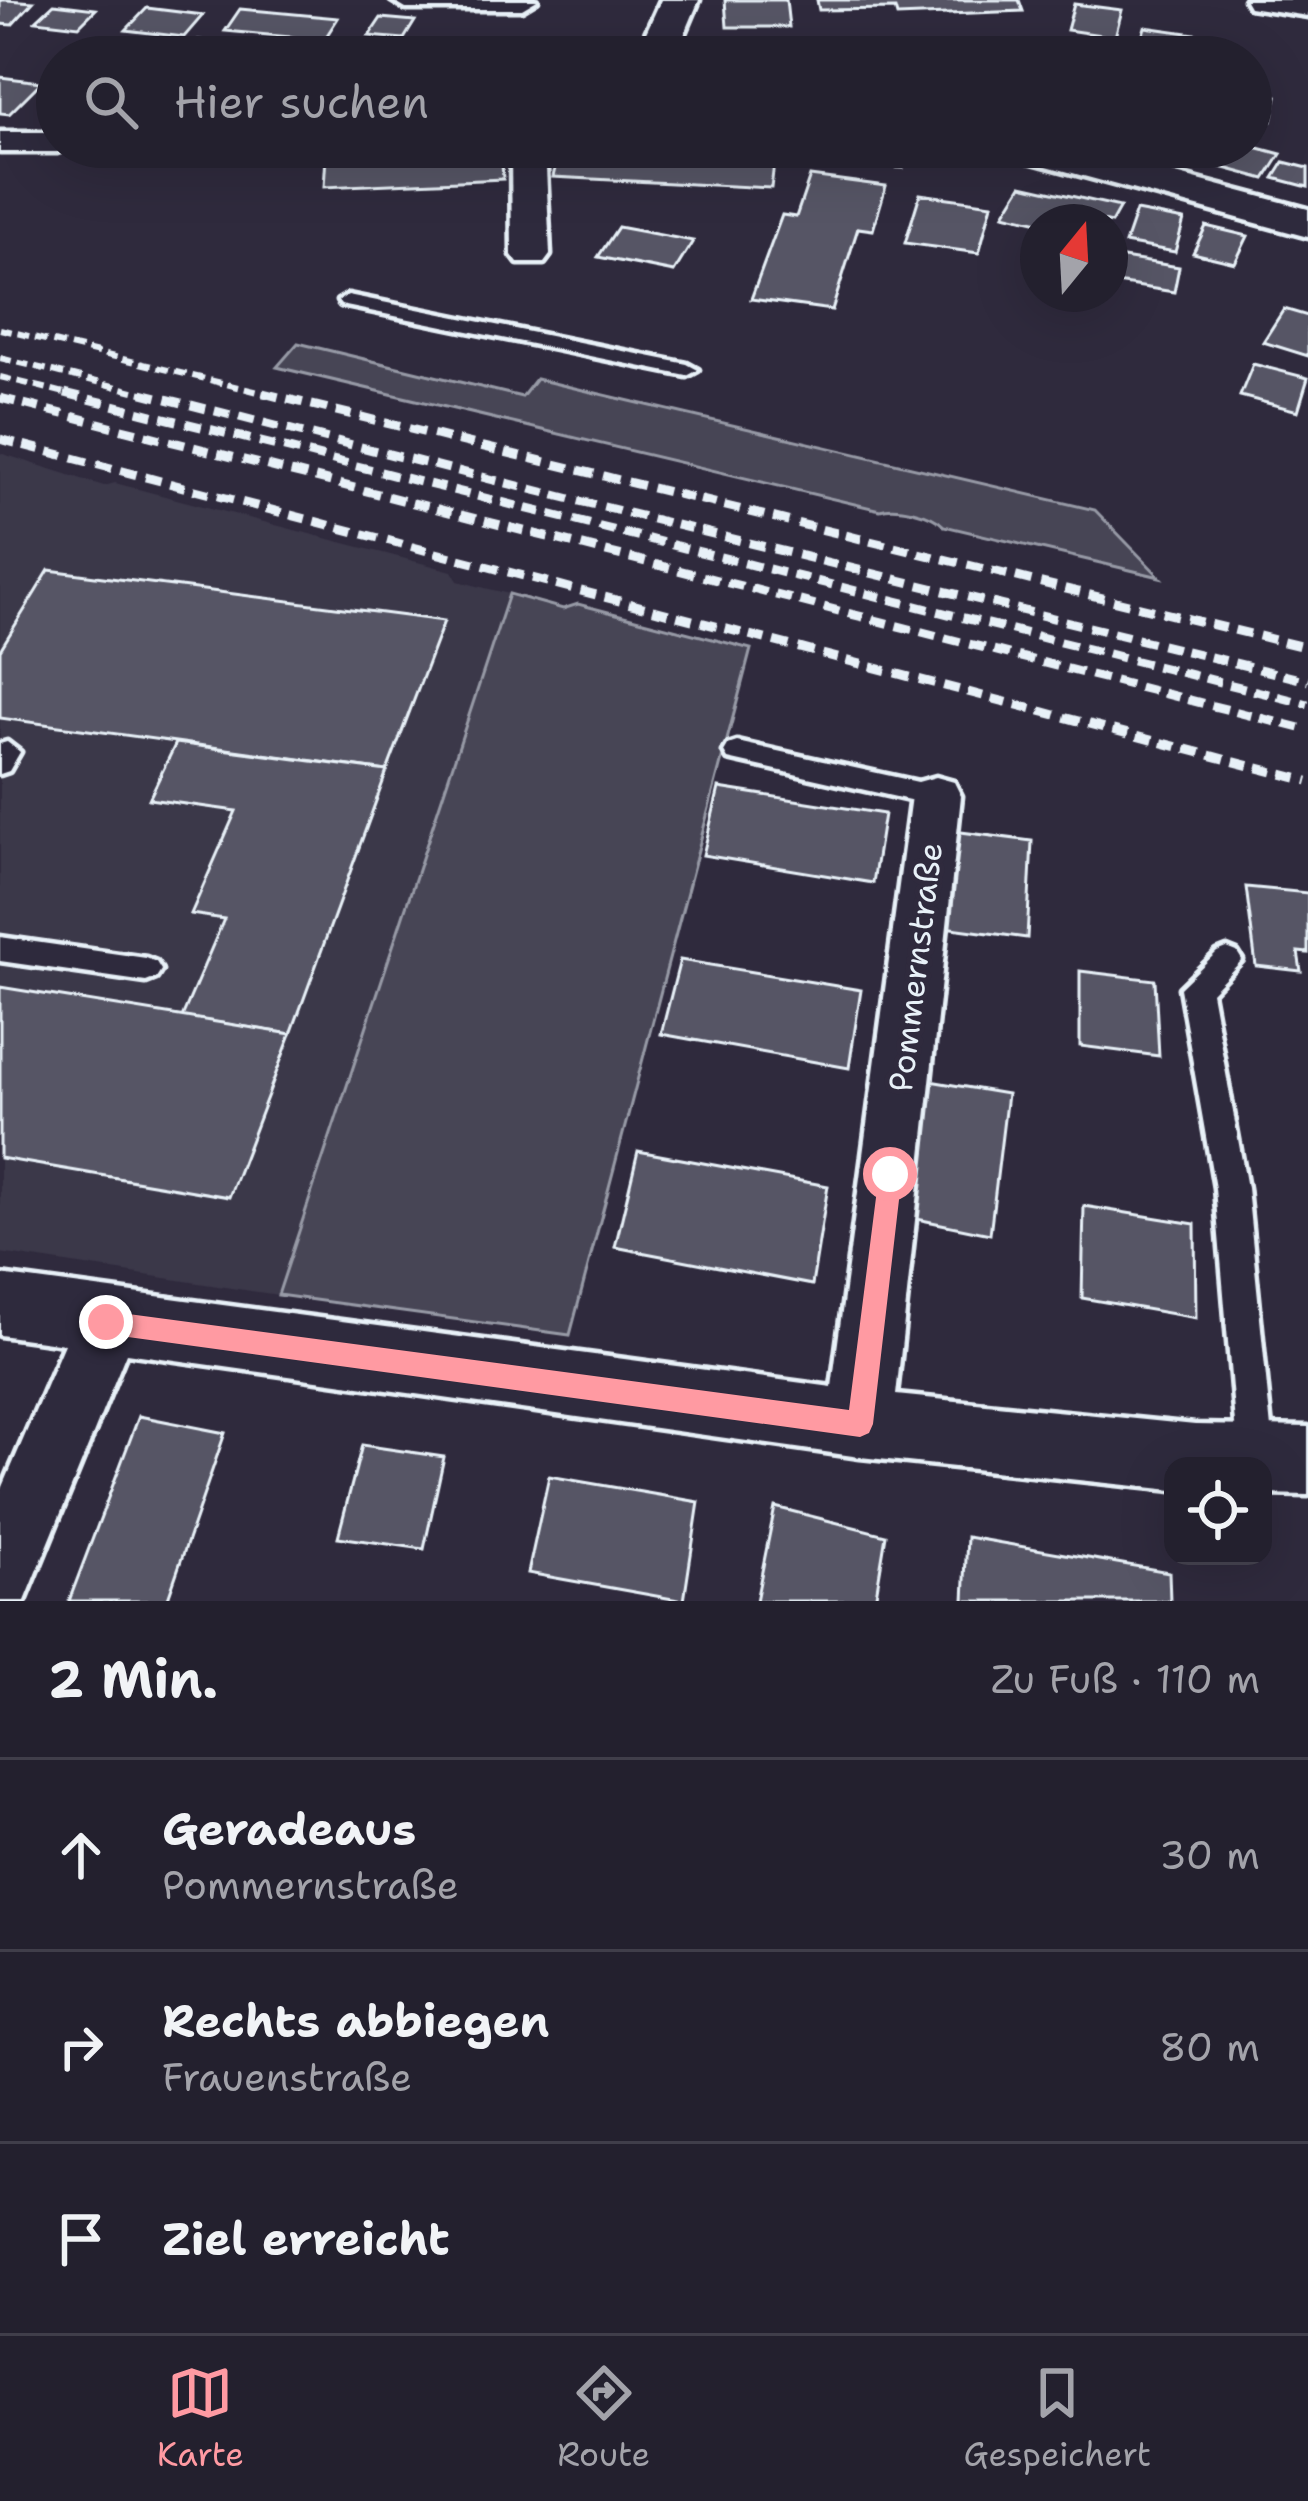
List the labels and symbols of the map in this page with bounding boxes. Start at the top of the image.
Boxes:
north arrow [1020,204,1128,312]
street label: Pommernstraße [878,840,953,1094]
route start [863,1147,917,1201]
route end [79,1295,133,1349]

